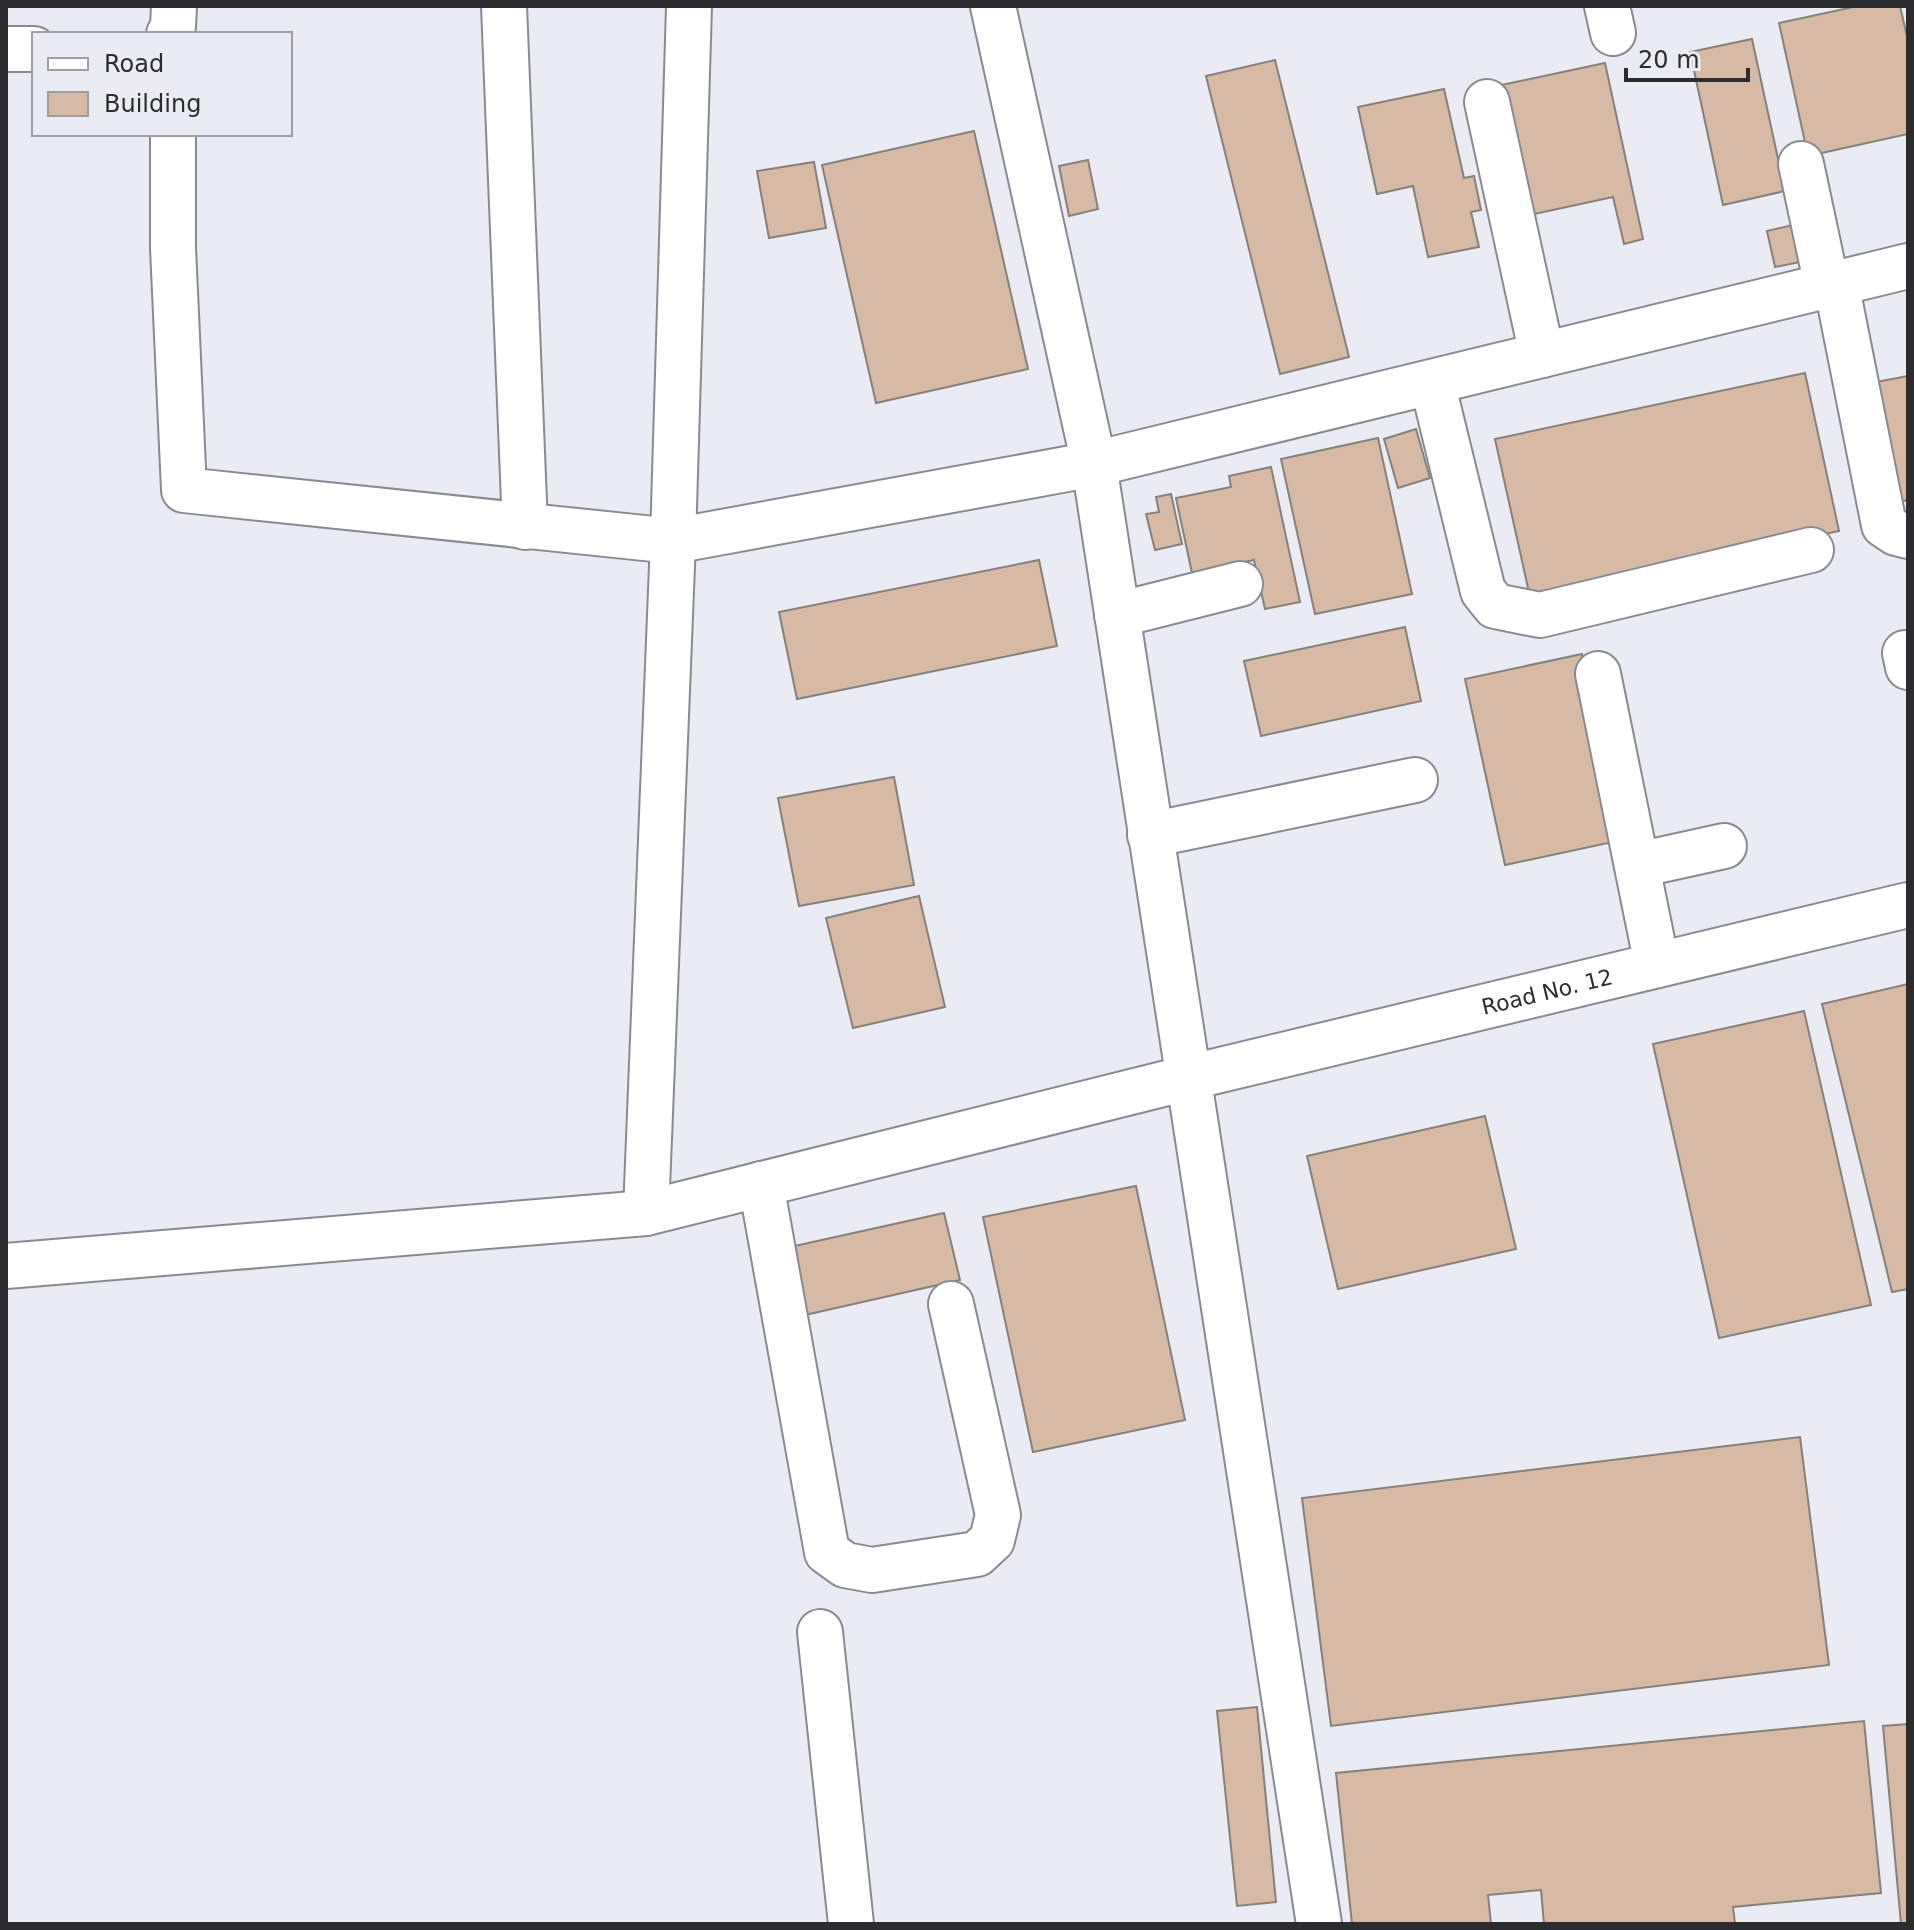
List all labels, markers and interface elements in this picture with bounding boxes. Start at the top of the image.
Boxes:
legend [32,32,292,136]
scale bar [1626,32,1748,82]
text: 20 m [1638,46,1700,74]
text: Road [104,50,164,78]
text: Building [104,90,201,118]
street label: Road No. 12 [1479,964,1615,1020]

